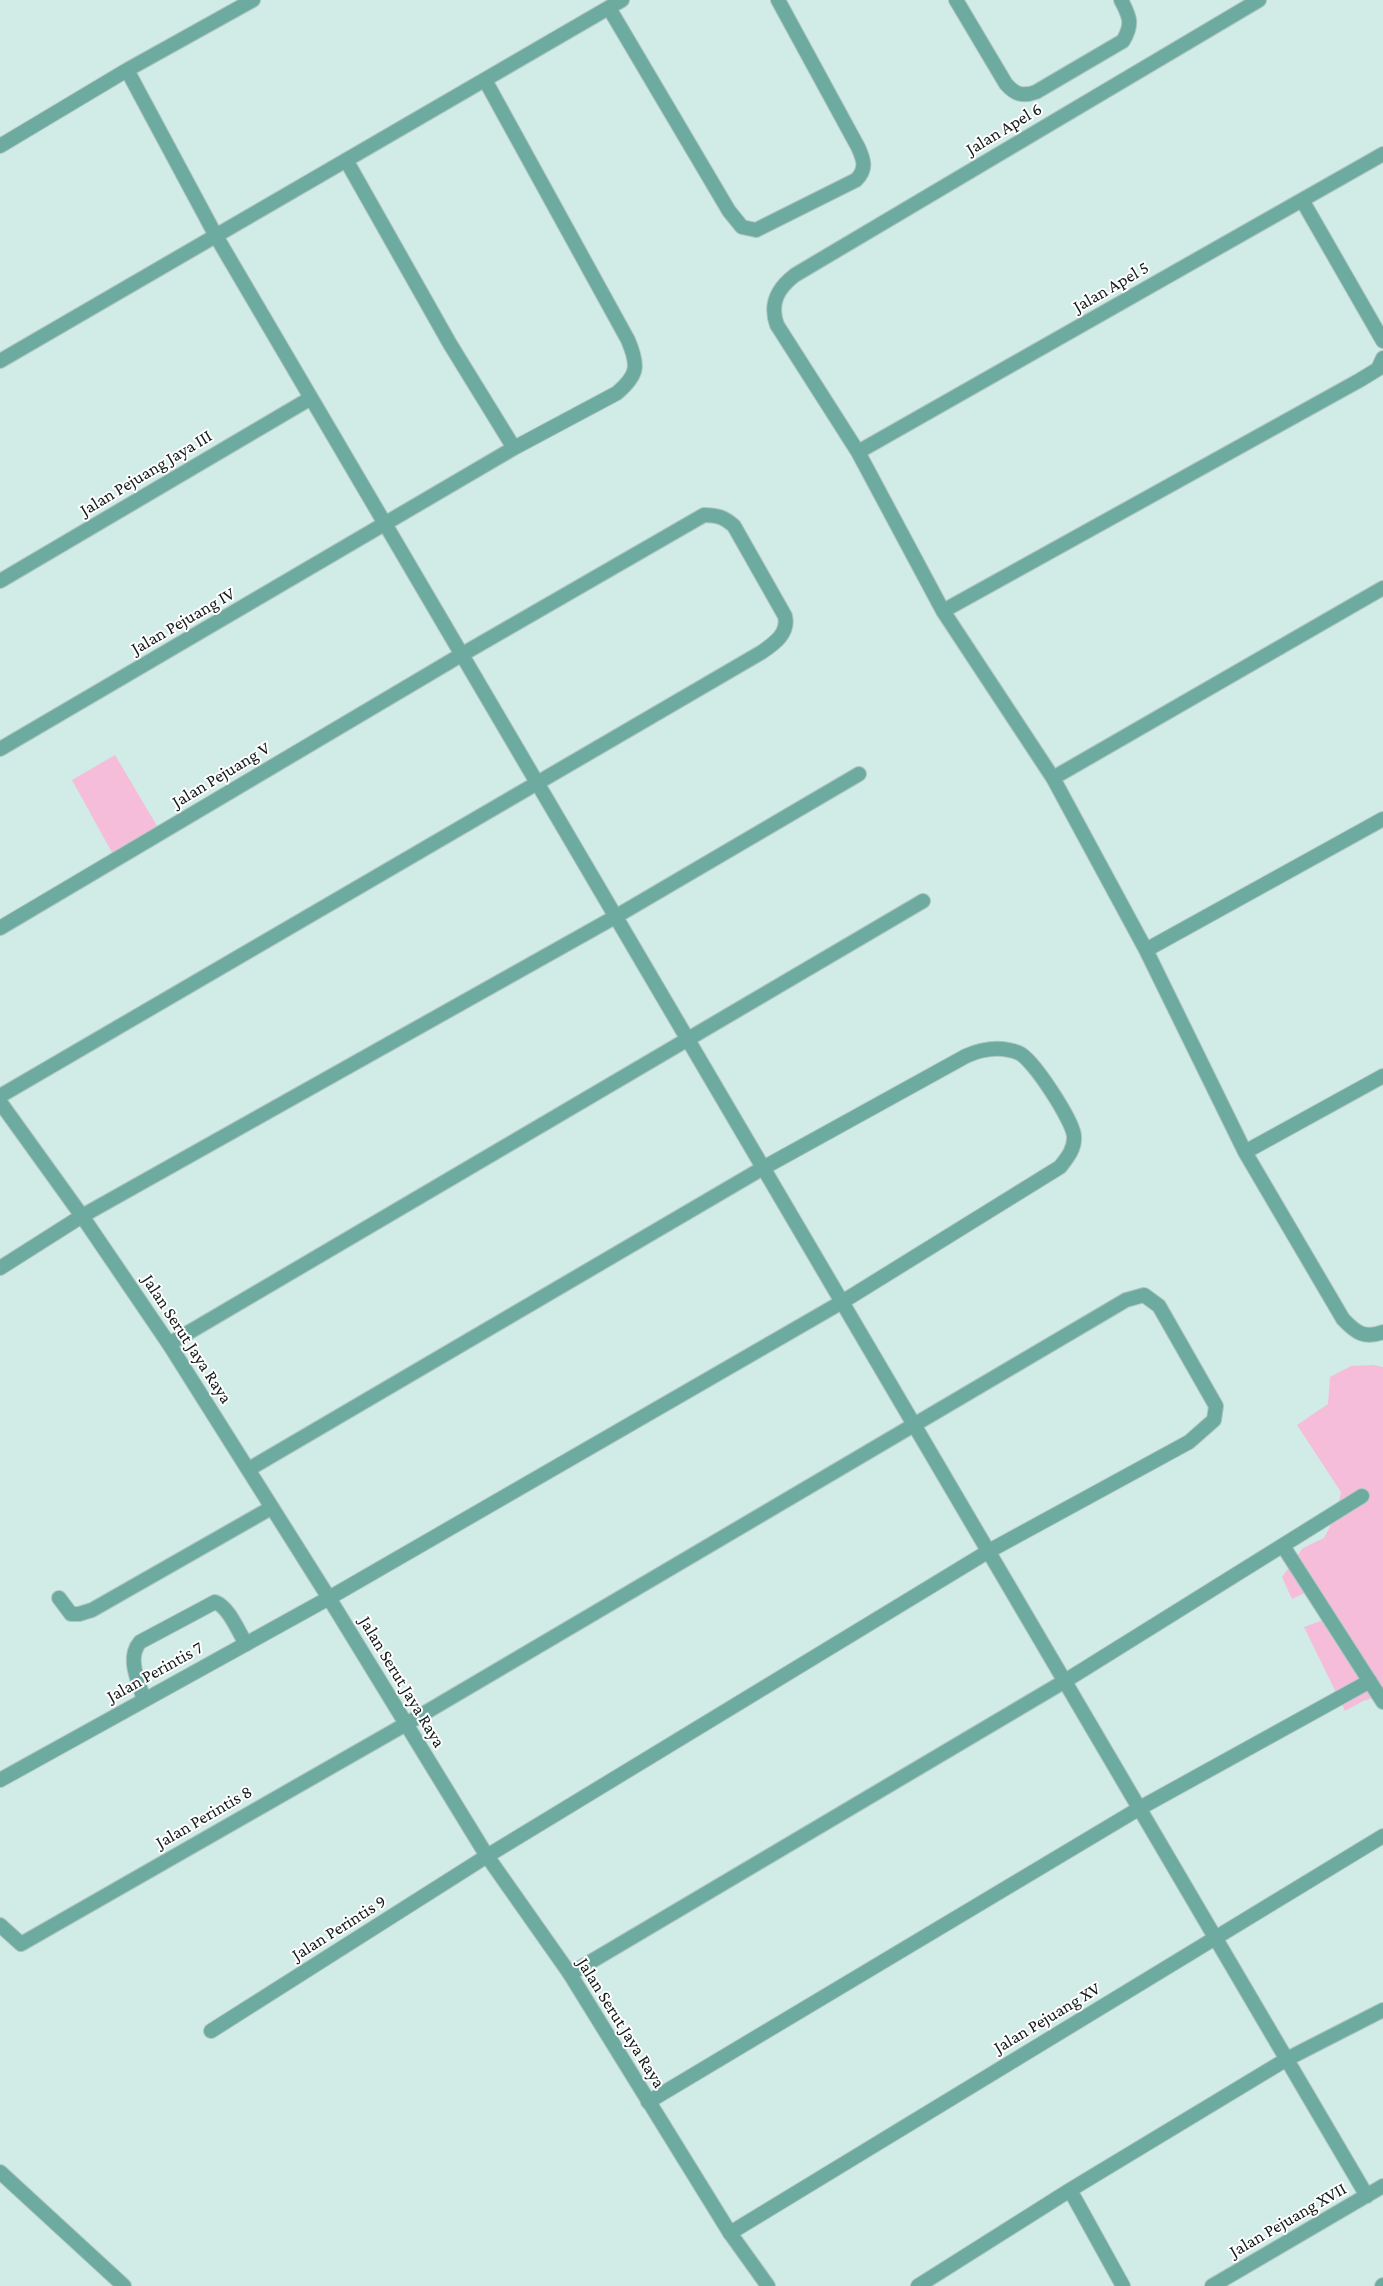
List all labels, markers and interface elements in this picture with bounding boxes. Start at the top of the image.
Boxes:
street label: Jalan Apel 6 [962,98,1046,160]
street label: Jalan Apel 5 [1069,257,1153,317]
street label: Jalan Pejuang Jaya III [76,425,216,521]
street label: Jalan Pejuang IV [127,583,239,659]
street label: Jalan Pejuang V [168,737,274,813]
street label: Jalan Serut Jaya Raya [137,1270,237,1408]
street label: Jalan Serut Jaya Raya [354,1612,450,1752]
street label: Jalan Perintis 7 [103,1637,207,1707]
street label: Jalan Perintis 8 [152,1781,256,1853]
street label: Jalan Perintis 9 [288,1890,390,1966]
street label: Jalan Serut Jaya Raya [572,1954,670,2092]
street label: Jalan Pejuang XV [990,1978,1104,2058]
street label: Jalan Pejuang XVII [1226,2178,1350,2262]

